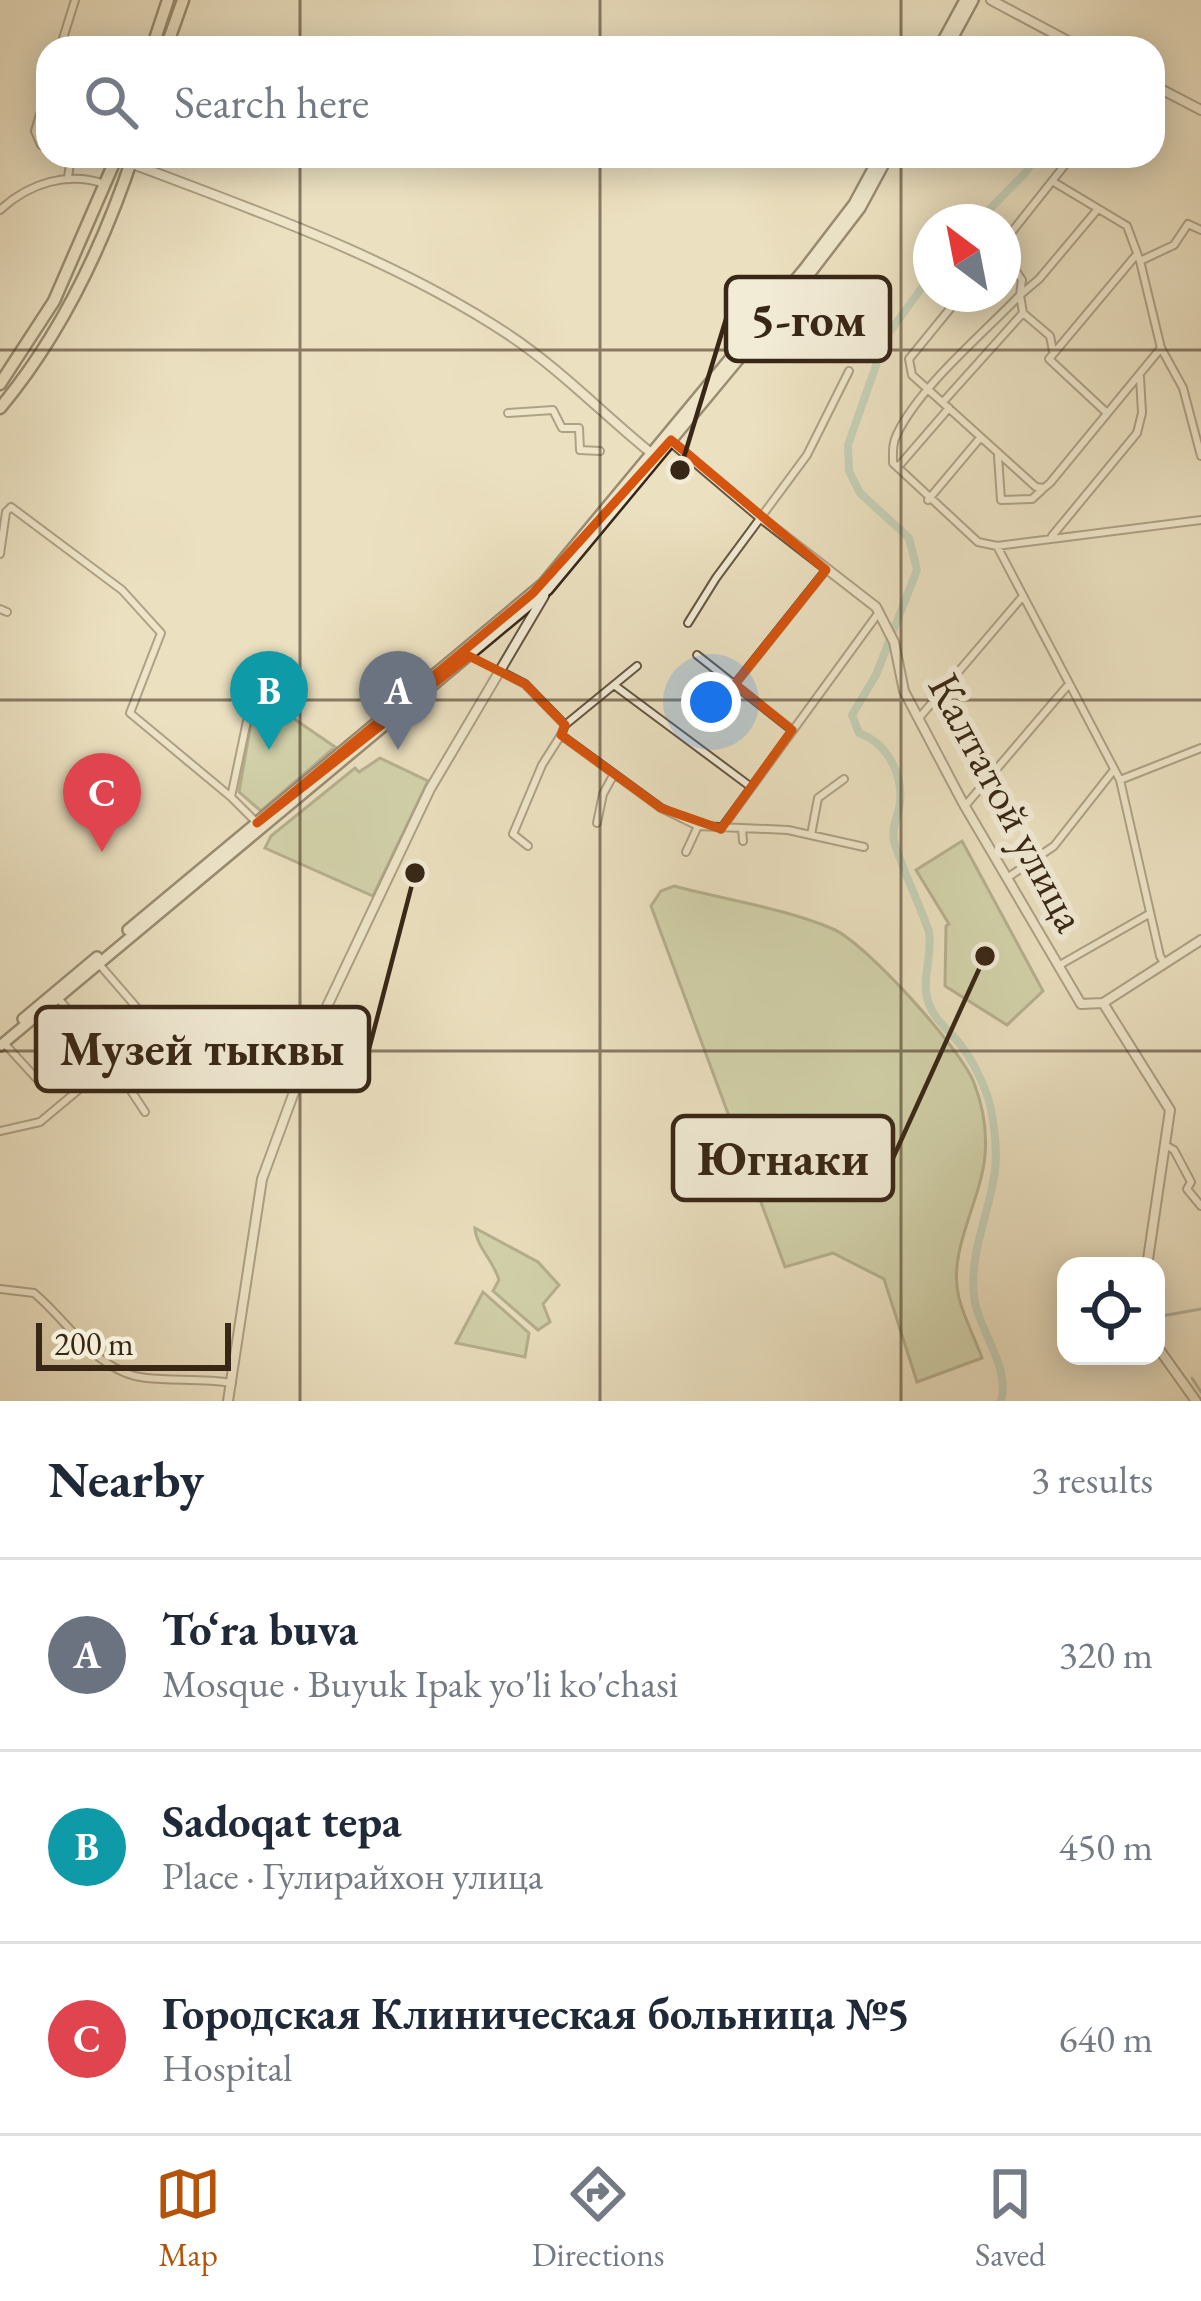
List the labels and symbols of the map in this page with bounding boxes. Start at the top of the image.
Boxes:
north arrow [913,204,1021,312]
callout: 5-гом [726,277,890,361]
text: 5-гом [750,288,866,350]
pin: B [230,651,308,750]
pin: A [359,651,437,750]
street label: Калтатой улица [916,663,1100,941]
your location [681,672,741,732]
pin: C [63,753,141,852]
callout: Музей тыквы [36,1007,369,1091]
text: Музей тыквы [59,1017,345,1079]
callout: Югнаки [673,1116,893,1200]
text: Югнаки [697,1127,869,1189]
scale bar [36,1317,231,1370]

